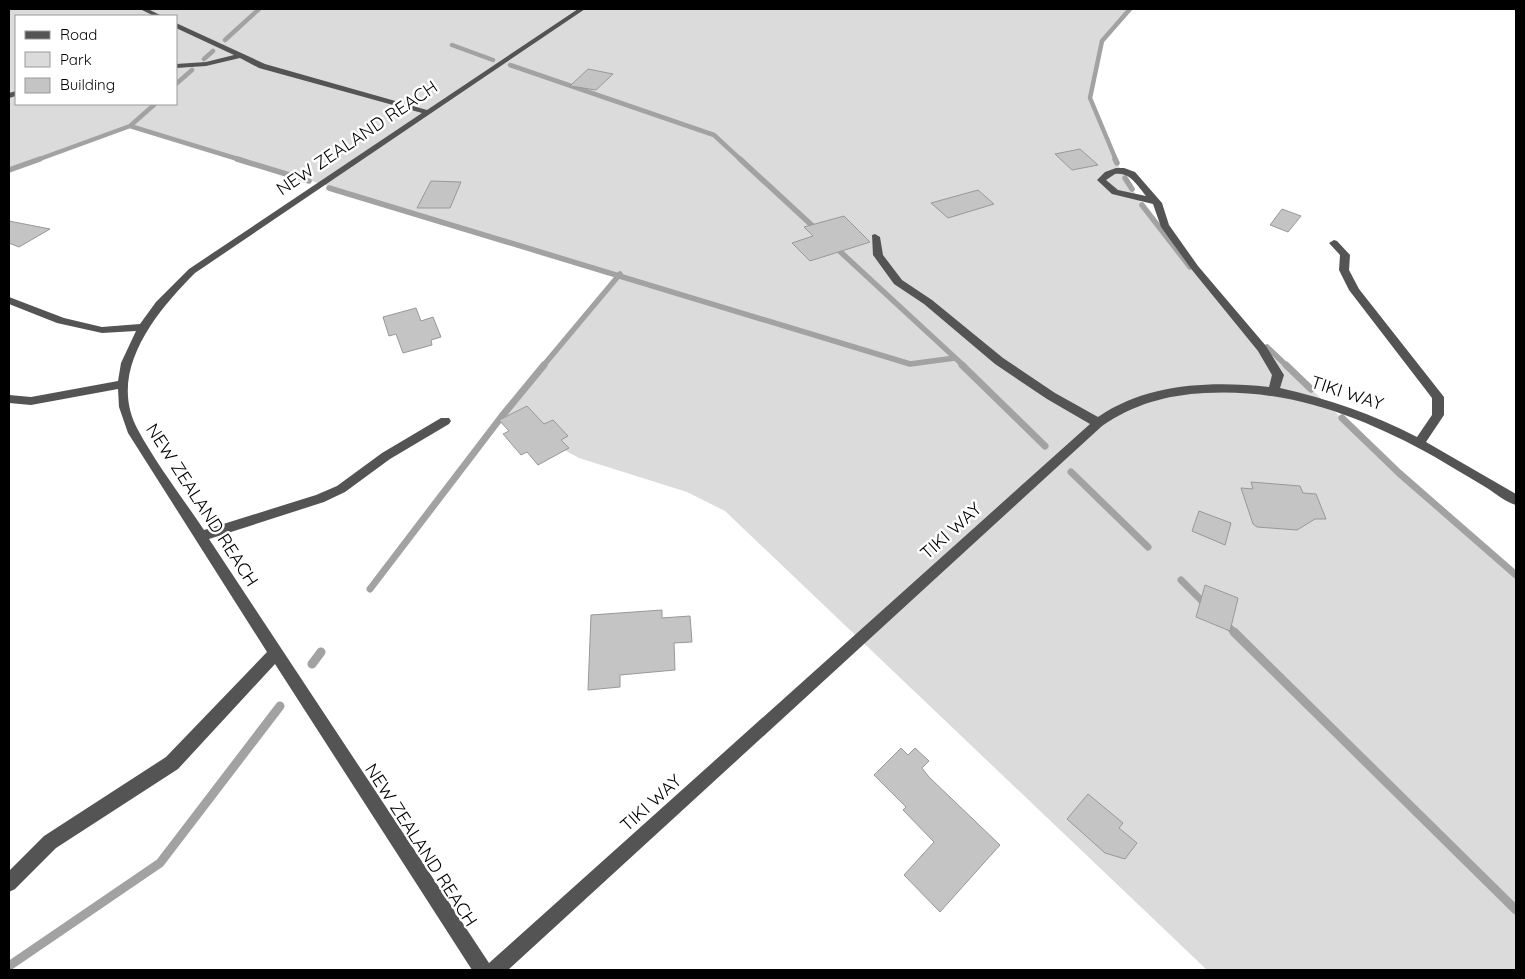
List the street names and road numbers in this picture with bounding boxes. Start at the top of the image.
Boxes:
street label: NEW ZEALAND REACH [272,75,442,200]
street label: TIKI WAY [1308,370,1386,415]
street label: NEW ZEALAND REACH [141,419,264,591]
street label: TIKI WAY [915,497,986,564]
street label: NEW ZEALAND REACH [360,759,483,931]
street label: TIKI WAY [615,769,686,836]

